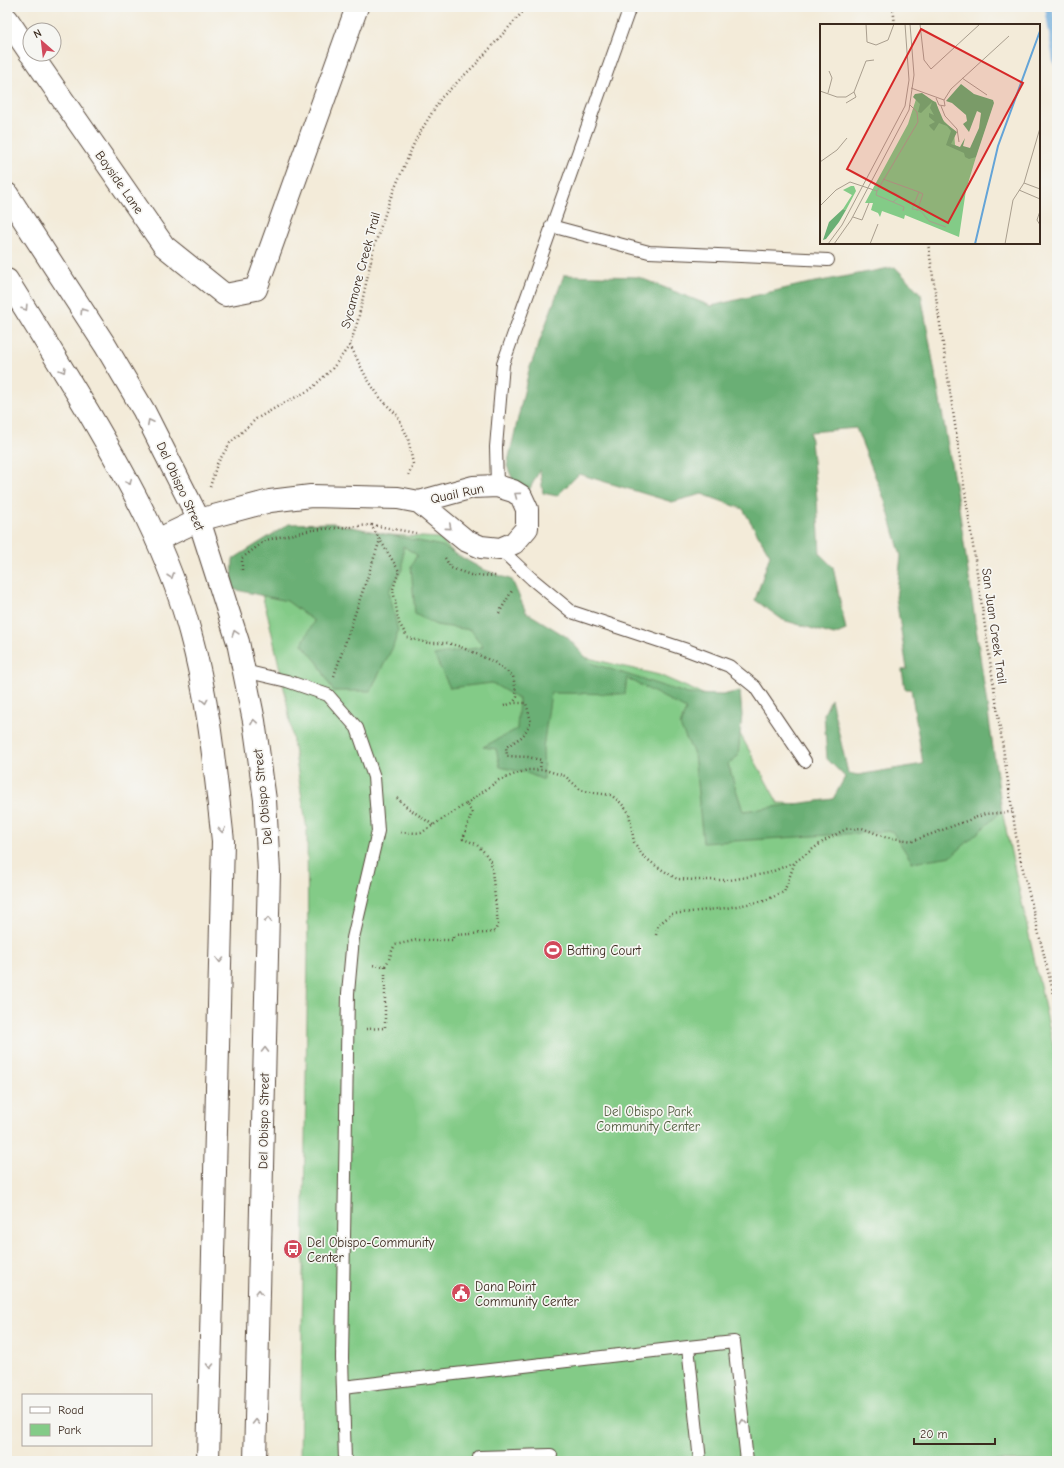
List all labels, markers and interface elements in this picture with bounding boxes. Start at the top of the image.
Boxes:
north arrow [22,22,62,62]
inset map [820,24,1040,244]
text: N [31,26,44,41]
street label: Bayside Lane [92,148,147,217]
street label: Sycamore Creek Trail [338,210,383,330]
one-way arrow [20,304,28,311]
one-way arrow [80,308,88,315]
one-way arrow [59,366,66,373]
one-way arrow [147,419,155,427]
street label: Del Obispo Street [153,439,208,534]
one-way arrow [124,478,132,485]
street label: Quail Run [429,481,485,506]
one-way arrow [514,493,521,500]
one-way arrow [444,522,451,529]
street label: San Juan Creek Trail [979,567,1010,685]
one-way arrow [166,572,175,579]
one-way arrow [231,630,240,637]
one-way arrow [200,698,209,704]
one-way arrow [250,719,259,725]
street label: Del Obispo Street [250,747,275,846]
one-way arrow [217,827,226,833]
one-way arrow [264,917,272,923]
sports icon: Batting Court [542,939,564,961]
place label: Batting Court [567,943,642,958]
one-way arrow [216,957,225,963]
one-way arrow [261,1047,269,1053]
street label: Del Obispo Street [255,1071,272,1169]
park label: Del Obispo Park Community Center [596,1104,701,1134]
place label: Del Obispo-Community Center [307,1235,434,1265]
bus stop icon: Del Obispo-Community Center [282,1238,304,1260]
place label: Dana Point Community Center [475,1279,580,1309]
public building icon: Dana Point Community Center [450,1282,472,1304]
one-way arrow [255,1289,264,1295]
one-way arrow [206,1363,215,1369]
legend [22,1394,152,1446]
text: Road [58,1403,84,1417]
one-way arrow [252,1419,260,1425]
one-way arrow [739,1419,748,1425]
scale bar [914,1420,995,1446]
text: Park [58,1423,81,1437]
text: 20 m [920,1427,948,1441]

